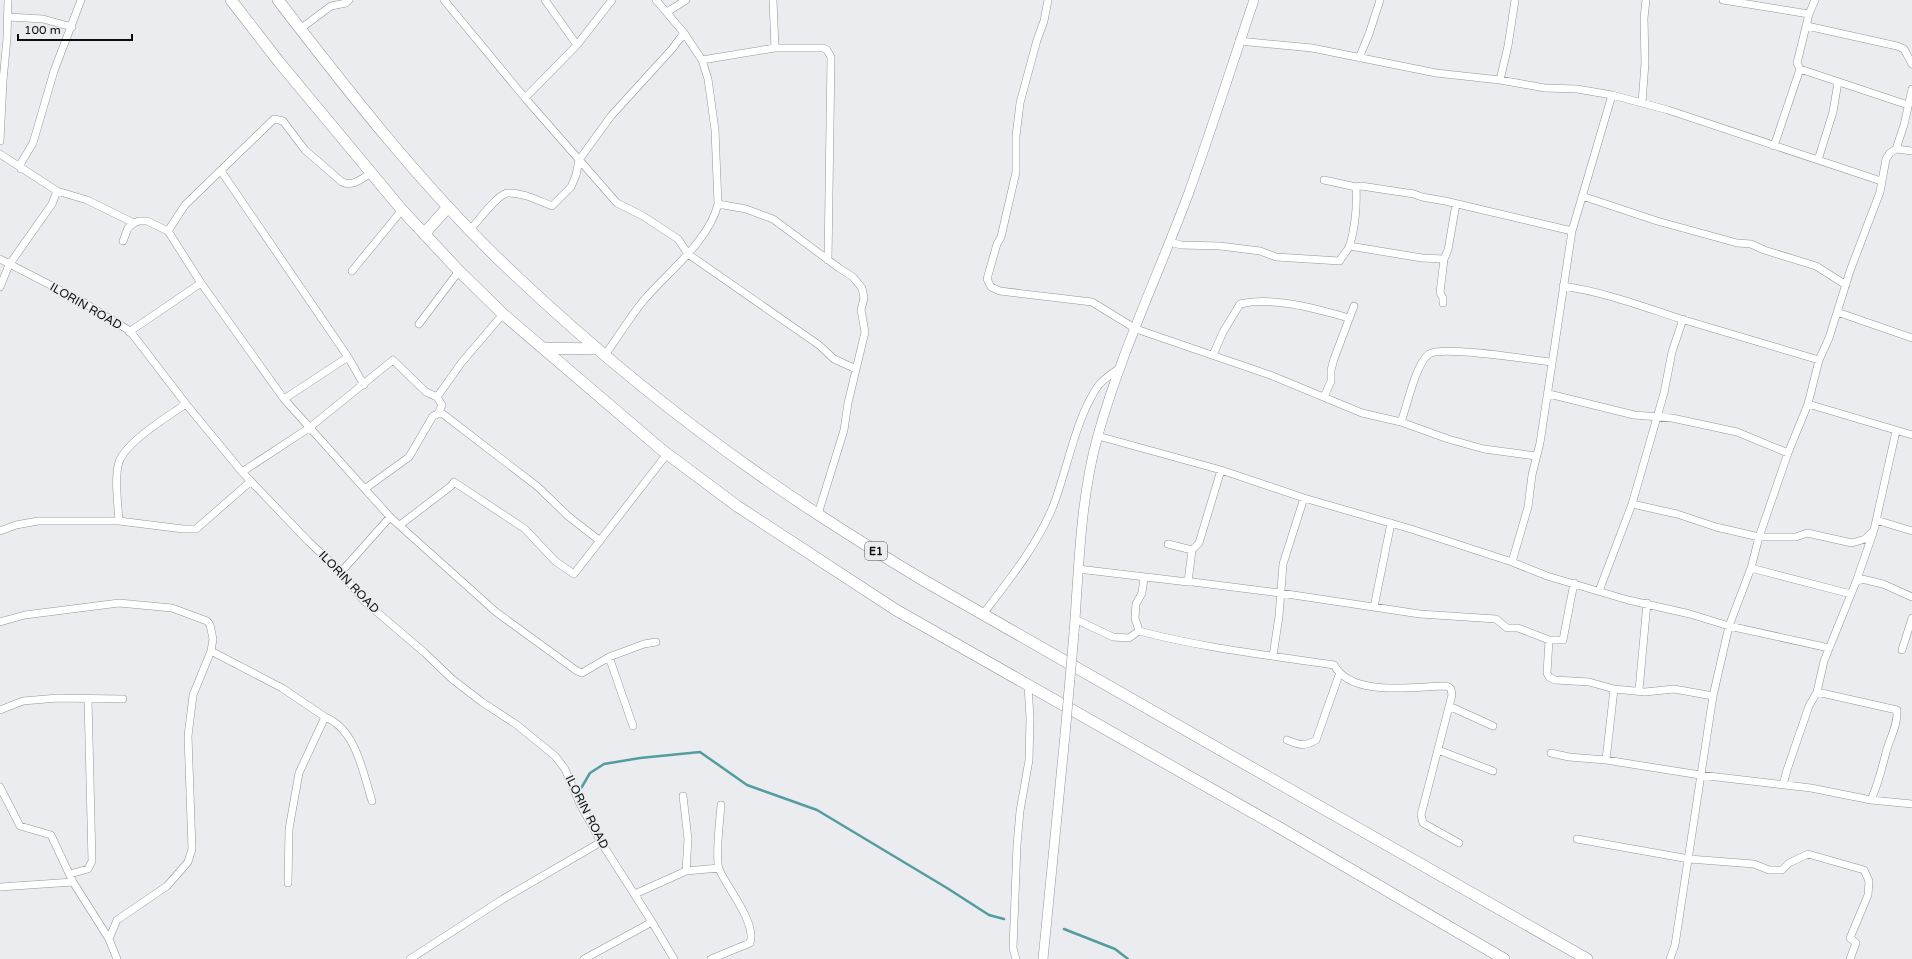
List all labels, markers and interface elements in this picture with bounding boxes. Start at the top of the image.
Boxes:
scale bar [18,16,132,42]
text: 100 m [24,23,61,37]
street label: ILORIN ROAD [47,280,125,332]
road number: E1 [865,542,887,560]
street label: ILORIN ROAD [316,548,382,616]
street label: ILORIN ROAD [562,773,612,851]

